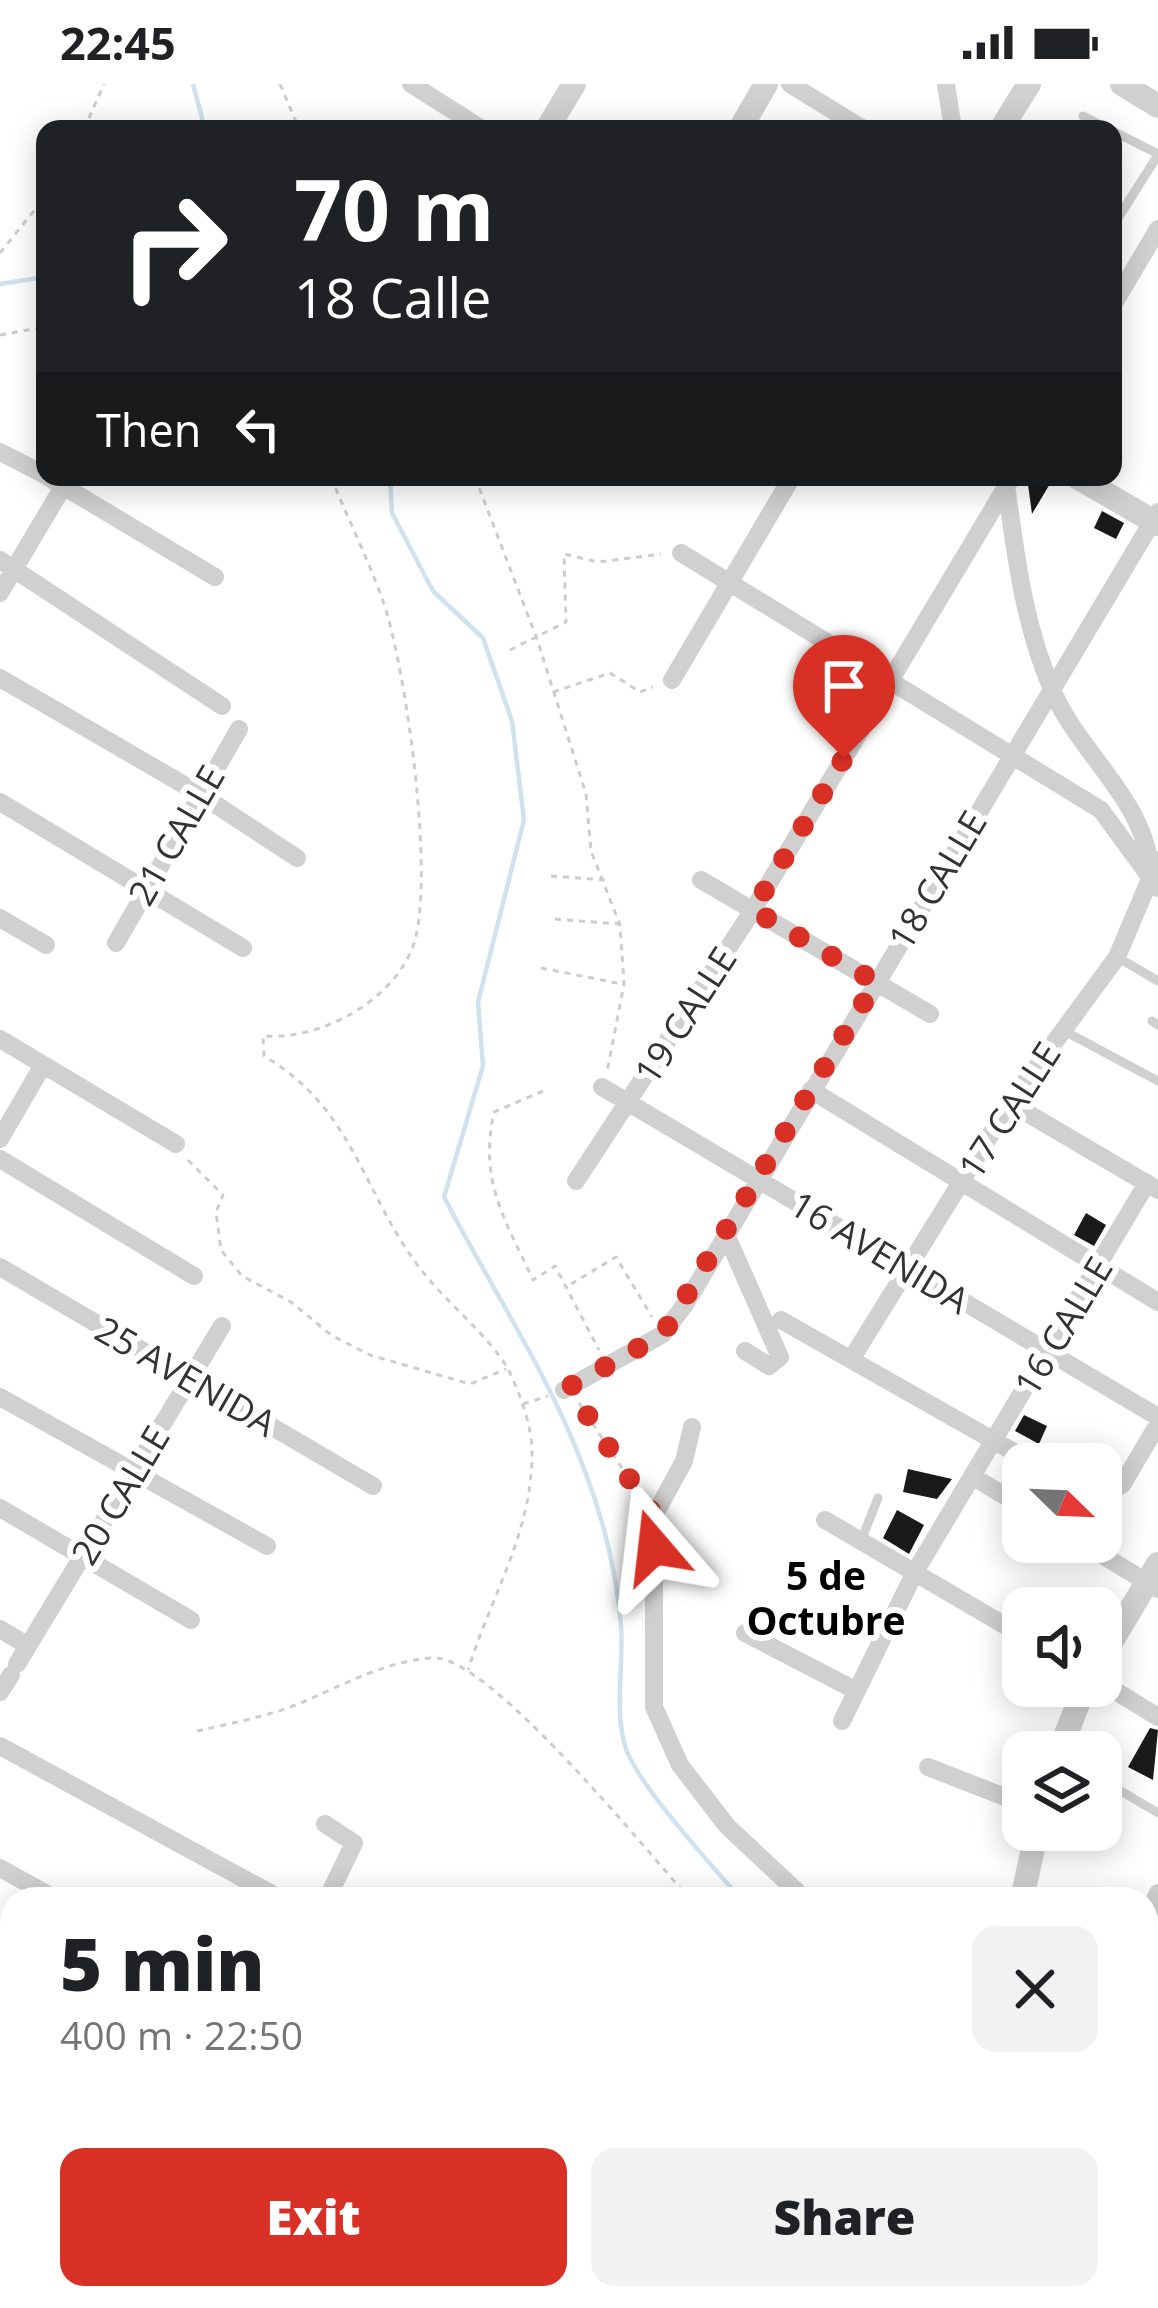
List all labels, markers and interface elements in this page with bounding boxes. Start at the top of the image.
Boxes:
text: 22:45 [60,12,176,73]
text: 70 m [294,151,494,266]
icon: right [96,168,252,324]
text: 18 Calle [294,260,491,334]
icon: left [225,396,291,462]
text: Then [96,399,201,460]
pin [793,635,895,758]
icon: arrive [811,653,877,719]
street label: 21 CALLE [116,756,236,914]
street label: 18 CALLE [876,802,998,958]
street label: 19 CALLE [623,937,747,1093]
street label: 17 CALLE [947,1032,1071,1188]
street label: 16 AVENIDA [781,1179,979,1325]
street label: 16 CALLE [1002,1248,1124,1404]
street label: 25 AVENIDA [87,1305,285,1448]
street label: 20 CALLE [59,1417,181,1573]
north arrow [1002,1443,1122,1563]
map controls [1002,1443,1122,1851]
position arrow [591,1484,717,1610]
district label: 5 de Octubre [746,1548,906,1646]
button: sound [1002,1587,1122,1707]
button: layers [1002,1731,1122,1851]
text: 5 min [60,1914,265,2012]
button: close [972,1926,1098,2052]
text: 400 m · 22:50 [60,2008,303,2061]
button: Exit [60,2148,567,2286]
button: Share [591,2148,1098,2286]

